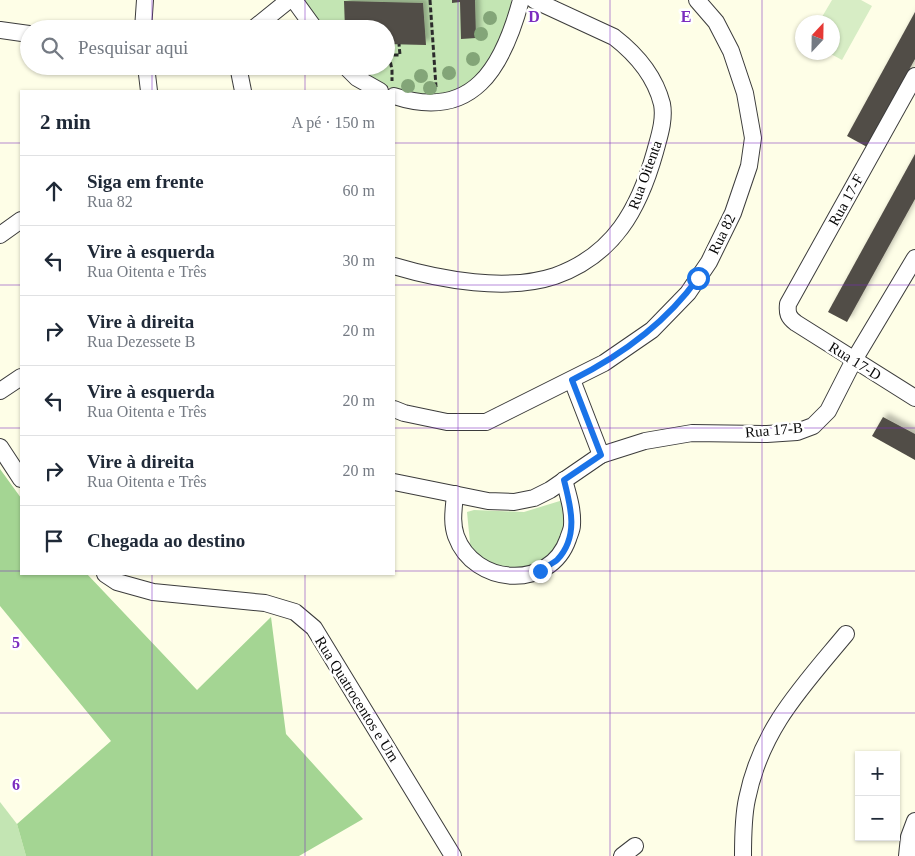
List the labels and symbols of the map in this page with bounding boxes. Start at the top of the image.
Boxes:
text: D [528,8,540,25]
text: E [681,8,691,25]
north arrow [795,15,840,60]
street label: Rua Oitenta [625,138,665,212]
street label: Rua 17-F [825,172,867,228]
street label: Rua 82 [705,211,739,257]
route start [687,267,710,290]
street label: Rua 17-D [826,339,884,383]
street label: Rua 17-B [744,420,804,440]
route end [529,560,552,583]
street label: Rua Quatrocentos e Um [312,633,402,765]
text: 5 [12,634,20,651]
text: 6 [12,776,20,793]

